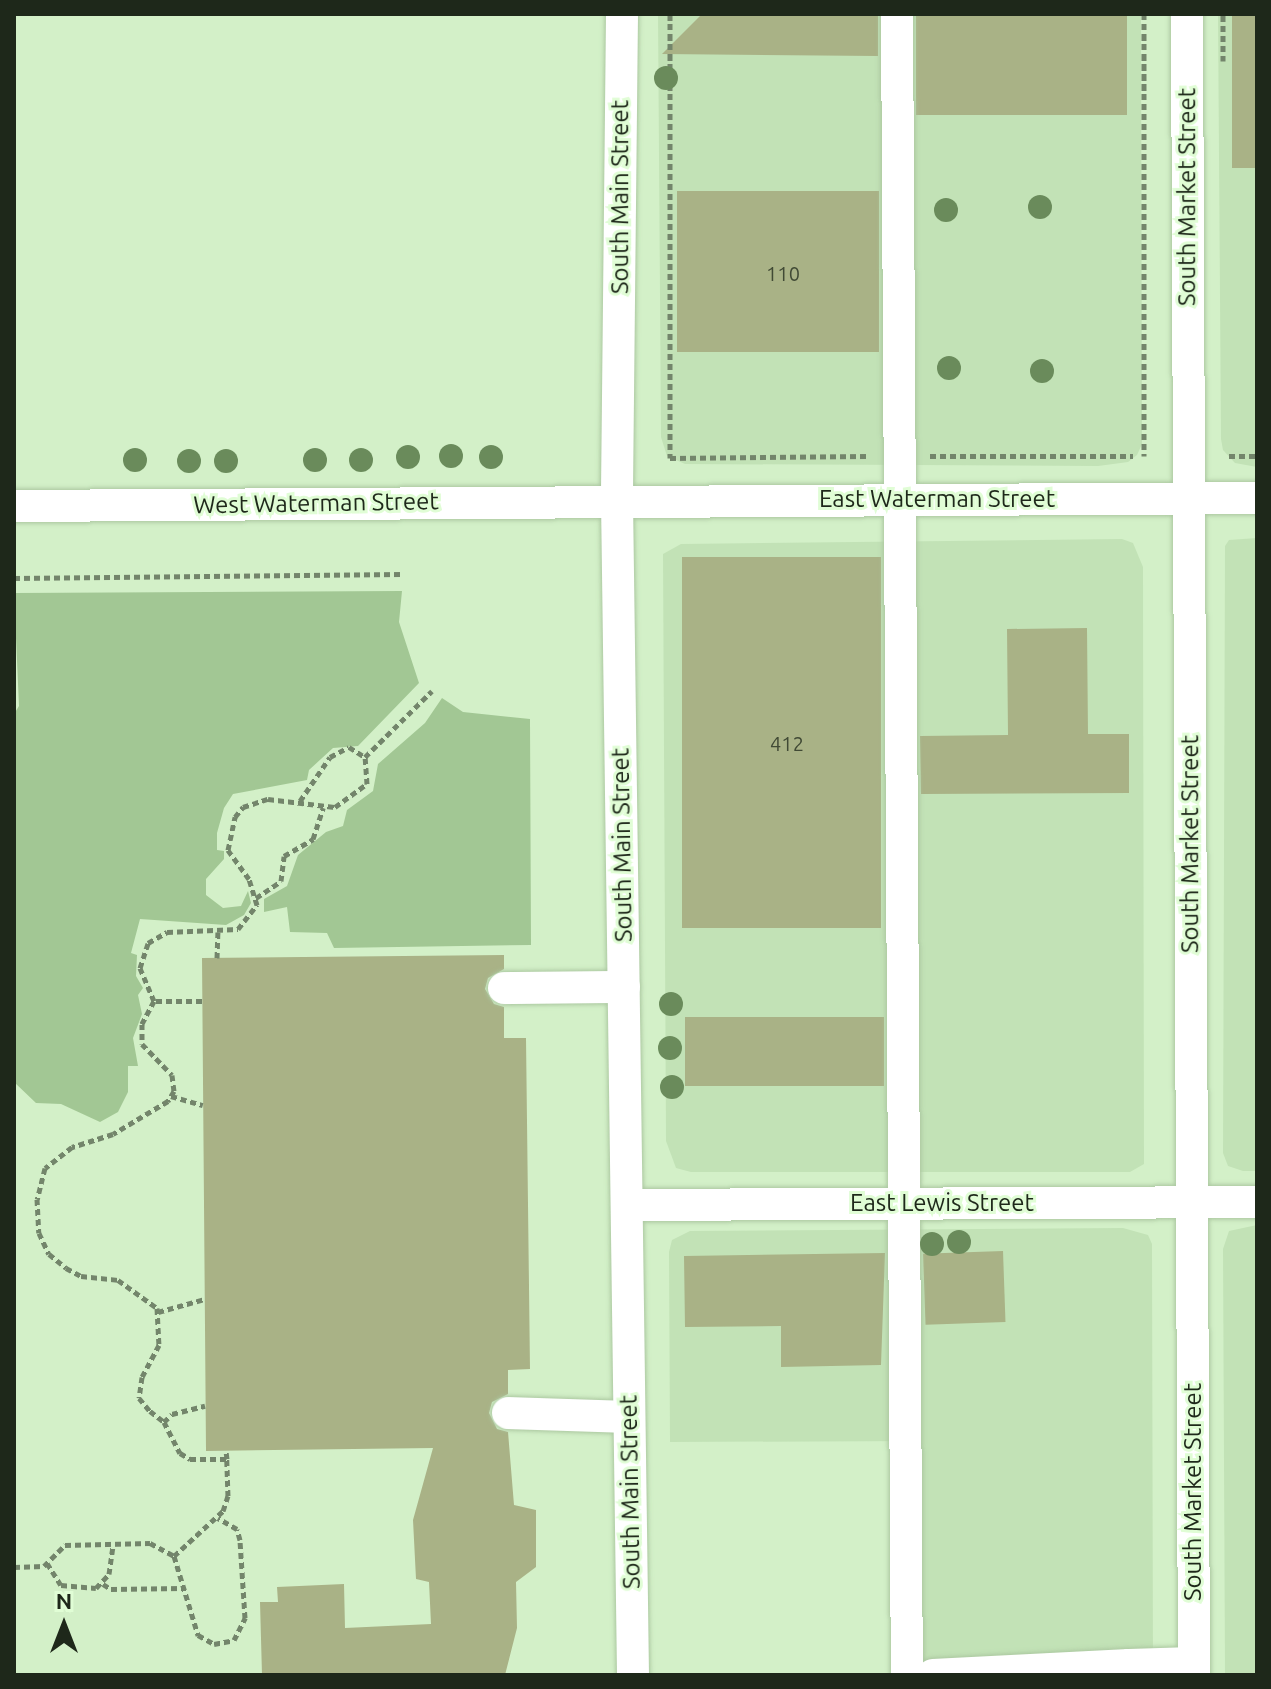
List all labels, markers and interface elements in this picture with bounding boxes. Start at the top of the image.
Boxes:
street label: South Market Street [1173,88,1201,306]
street label: South Main Street [606,100,634,294]
house number: 110 [766,261,800,285]
street label: East Waterman Street [819,485,1055,513]
street label: West Waterman Street [193,486,439,520]
house number: 412 [770,731,804,755]
street label: South Market Street [1176,735,1204,953]
street label: South Main Street [606,748,638,942]
street label: East Lewis Street [850,1189,1034,1217]
street label: South Market Street [1179,1383,1207,1601]
street label: South Main Street [614,1395,646,1589]
north arrow [24,1585,104,1665]
text: N [56,1588,72,1613]

